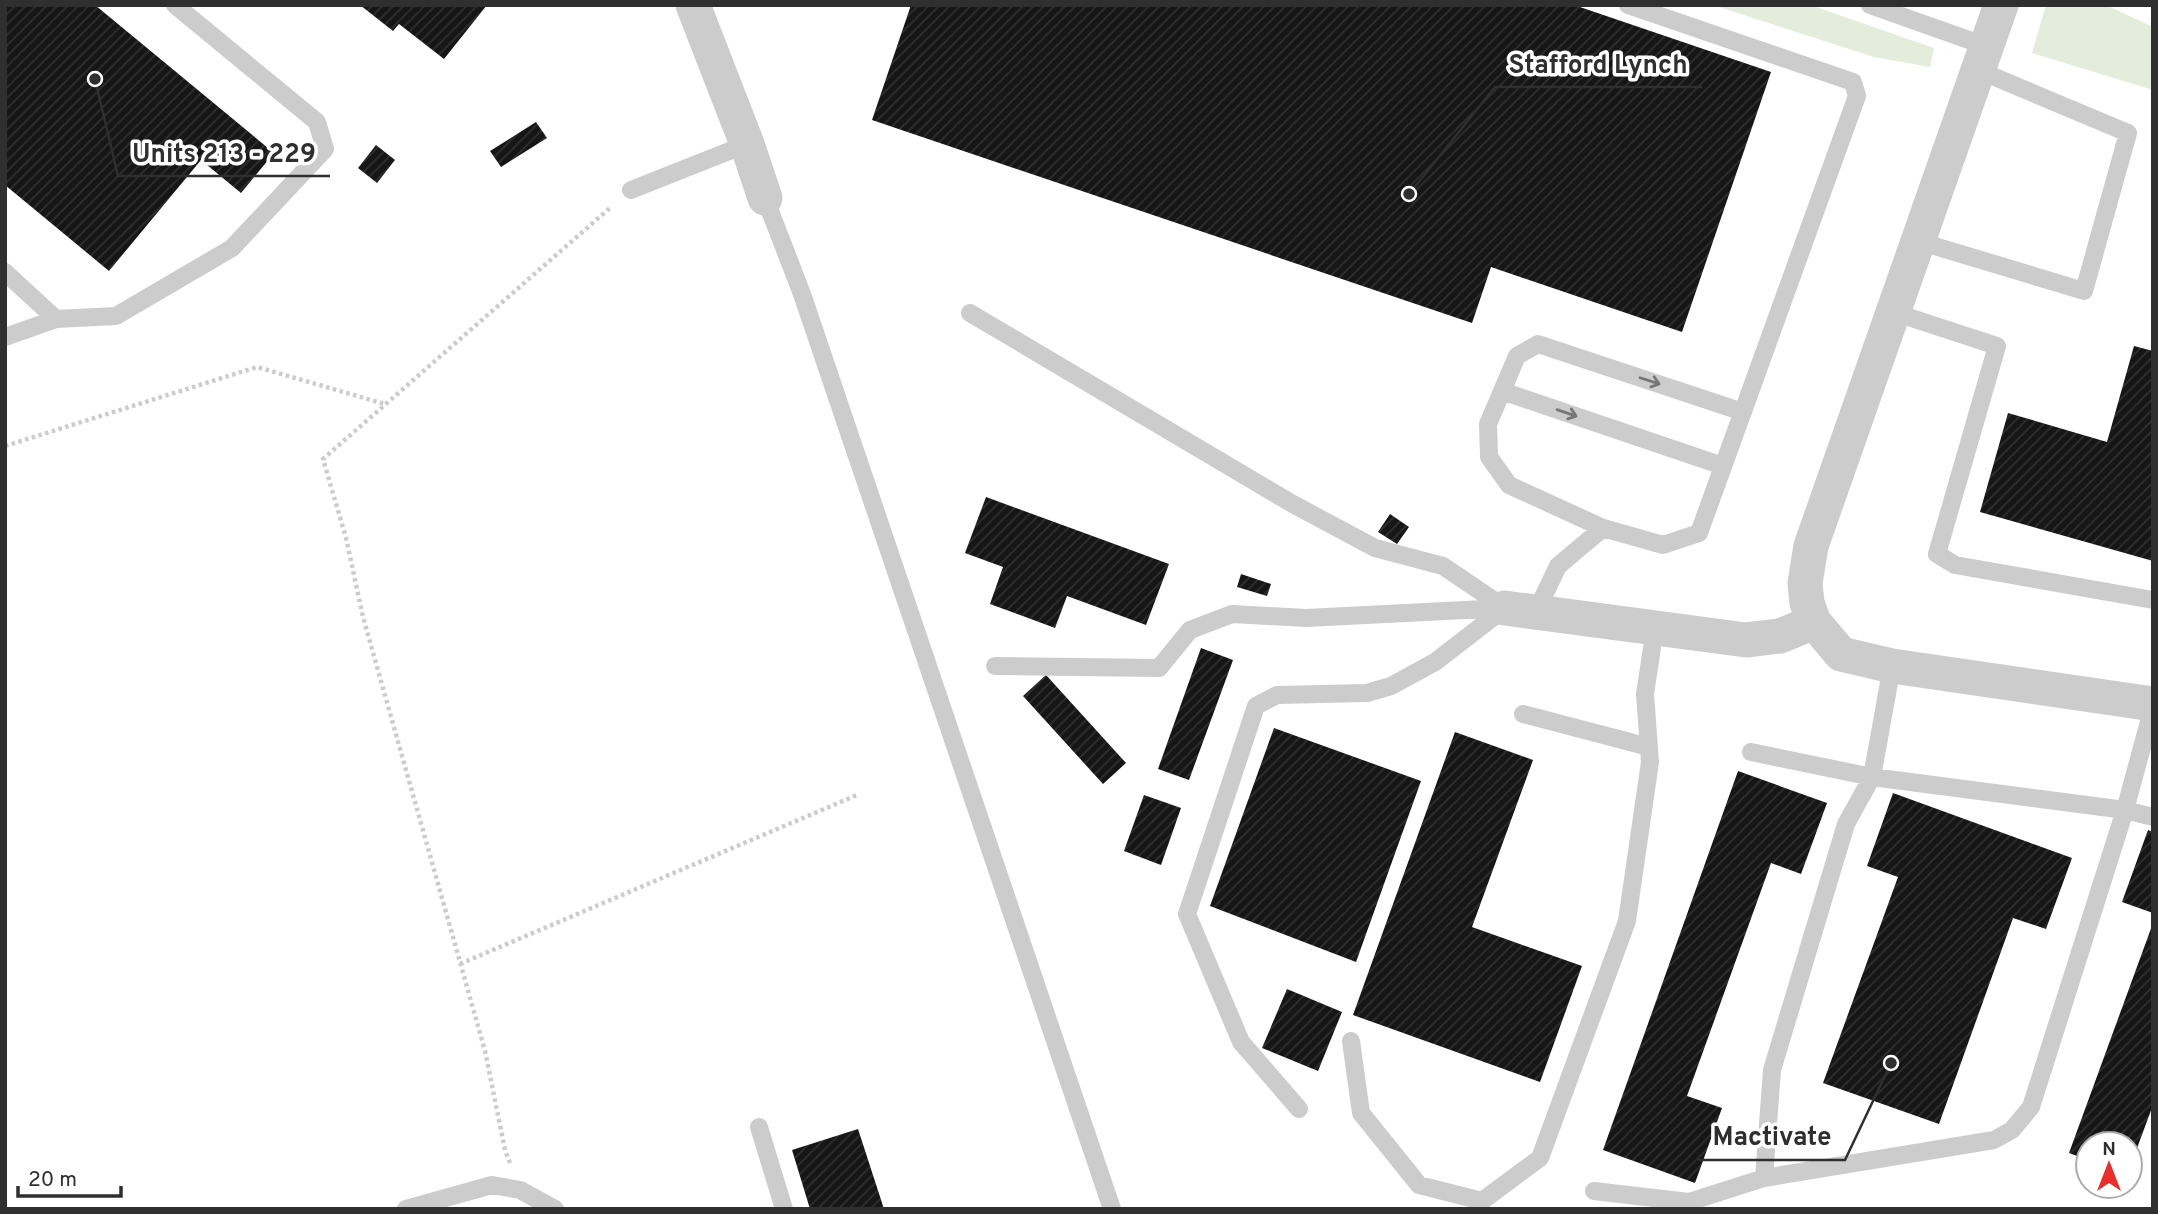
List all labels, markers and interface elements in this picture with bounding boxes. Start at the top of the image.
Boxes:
callout: Stafford Lynch [1495,40,1702,87]
text: Stafford Lynch [1508,50,1688,83]
callout: Units 213 - 229 [118,129,330,176]
text: Units 213 - 229 [132,139,316,172]
one-way arrow [1638,376,1660,388]
one-way arrow [1555,408,1577,420]
callout: Mactivate [1698,1113,1845,1160]
text: Mactivate [1712,1122,1832,1155]
north arrow [2074,1130,2144,1200]
text: N [2102,1138,2116,1162]
scale bar [18,1154,121,1198]
text: 20 m [28,1167,77,1194]

